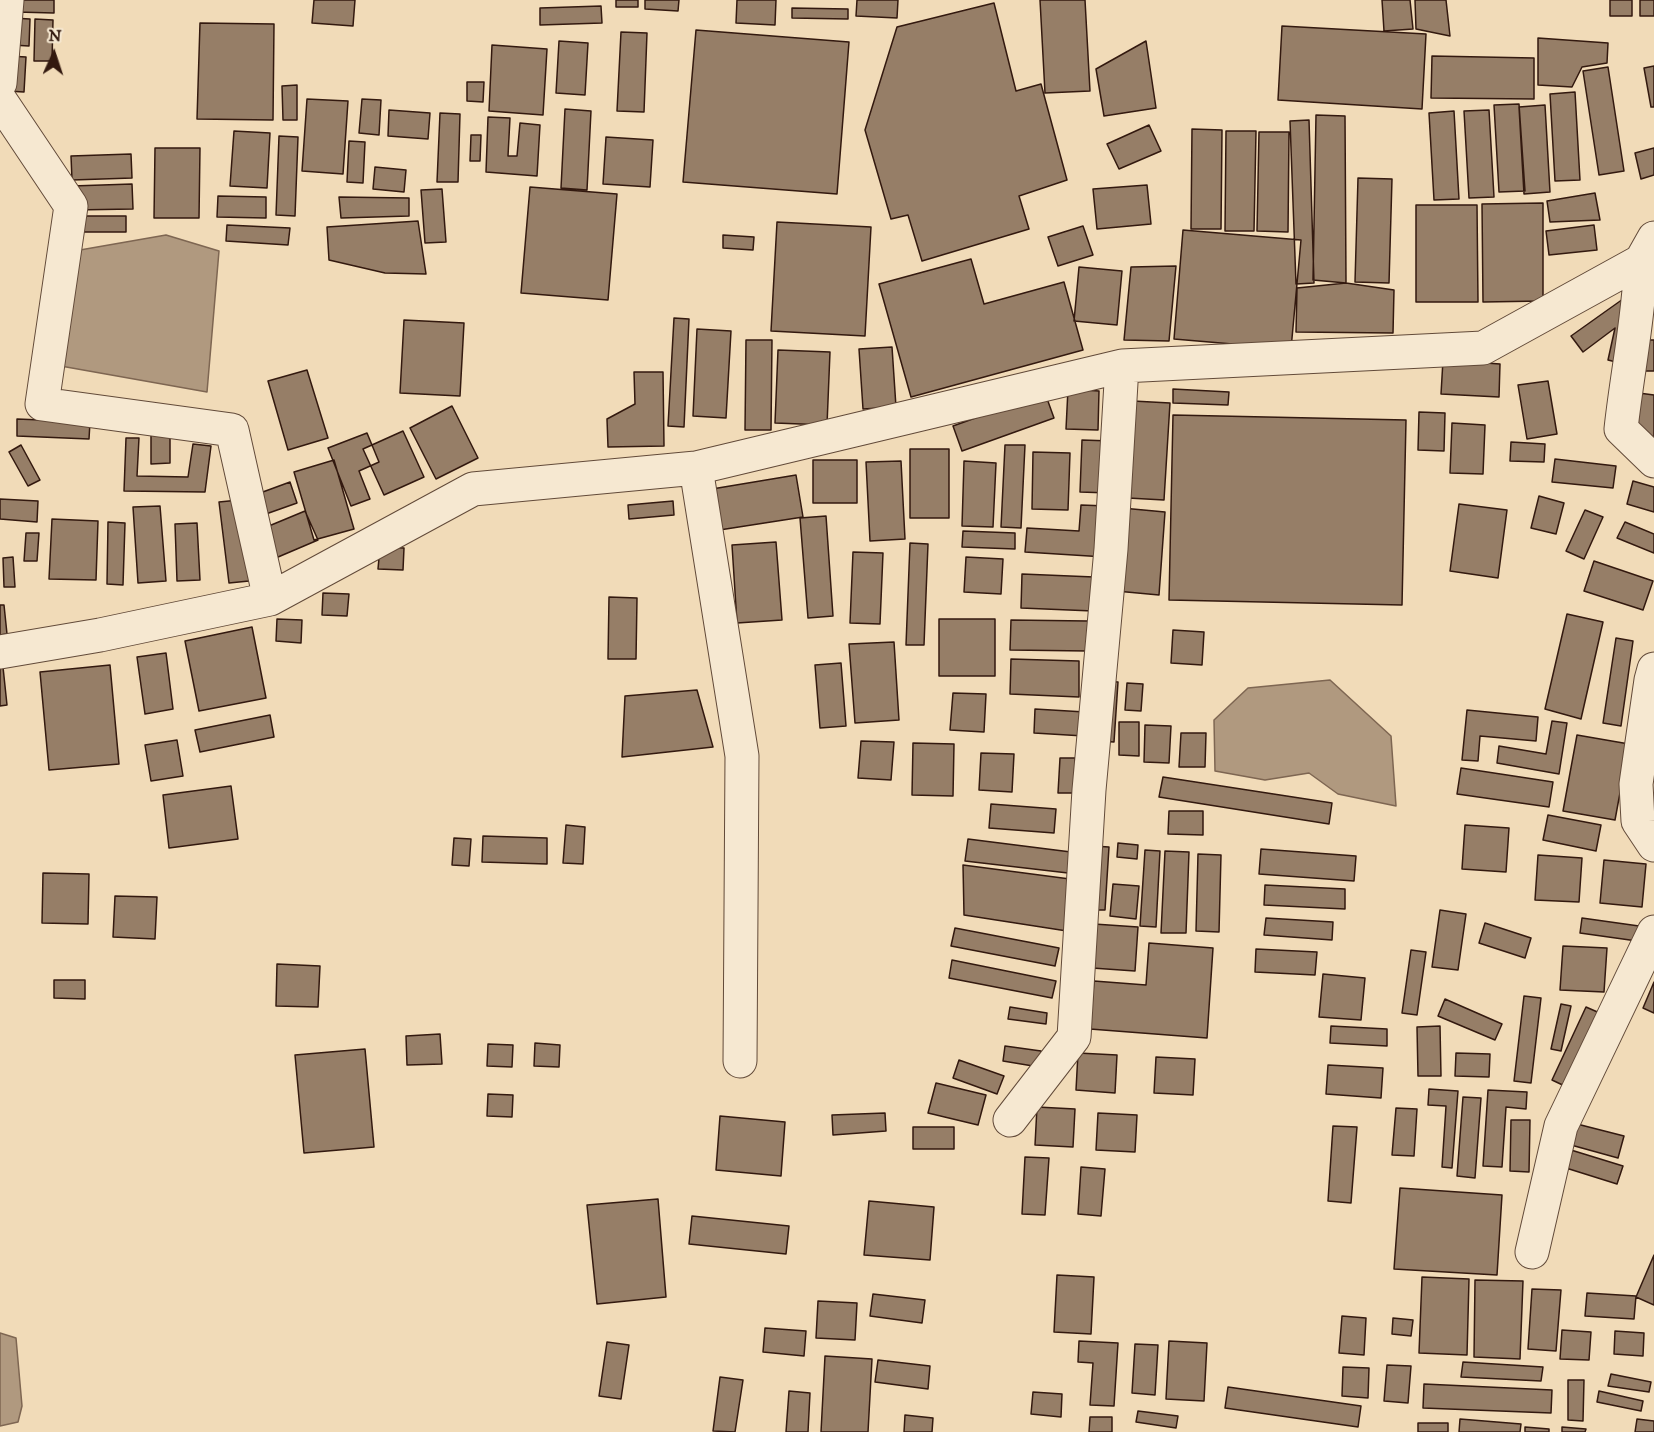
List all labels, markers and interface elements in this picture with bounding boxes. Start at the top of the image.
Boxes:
north arrow [24,24,84,84]
text: N [48,26,62,46]

